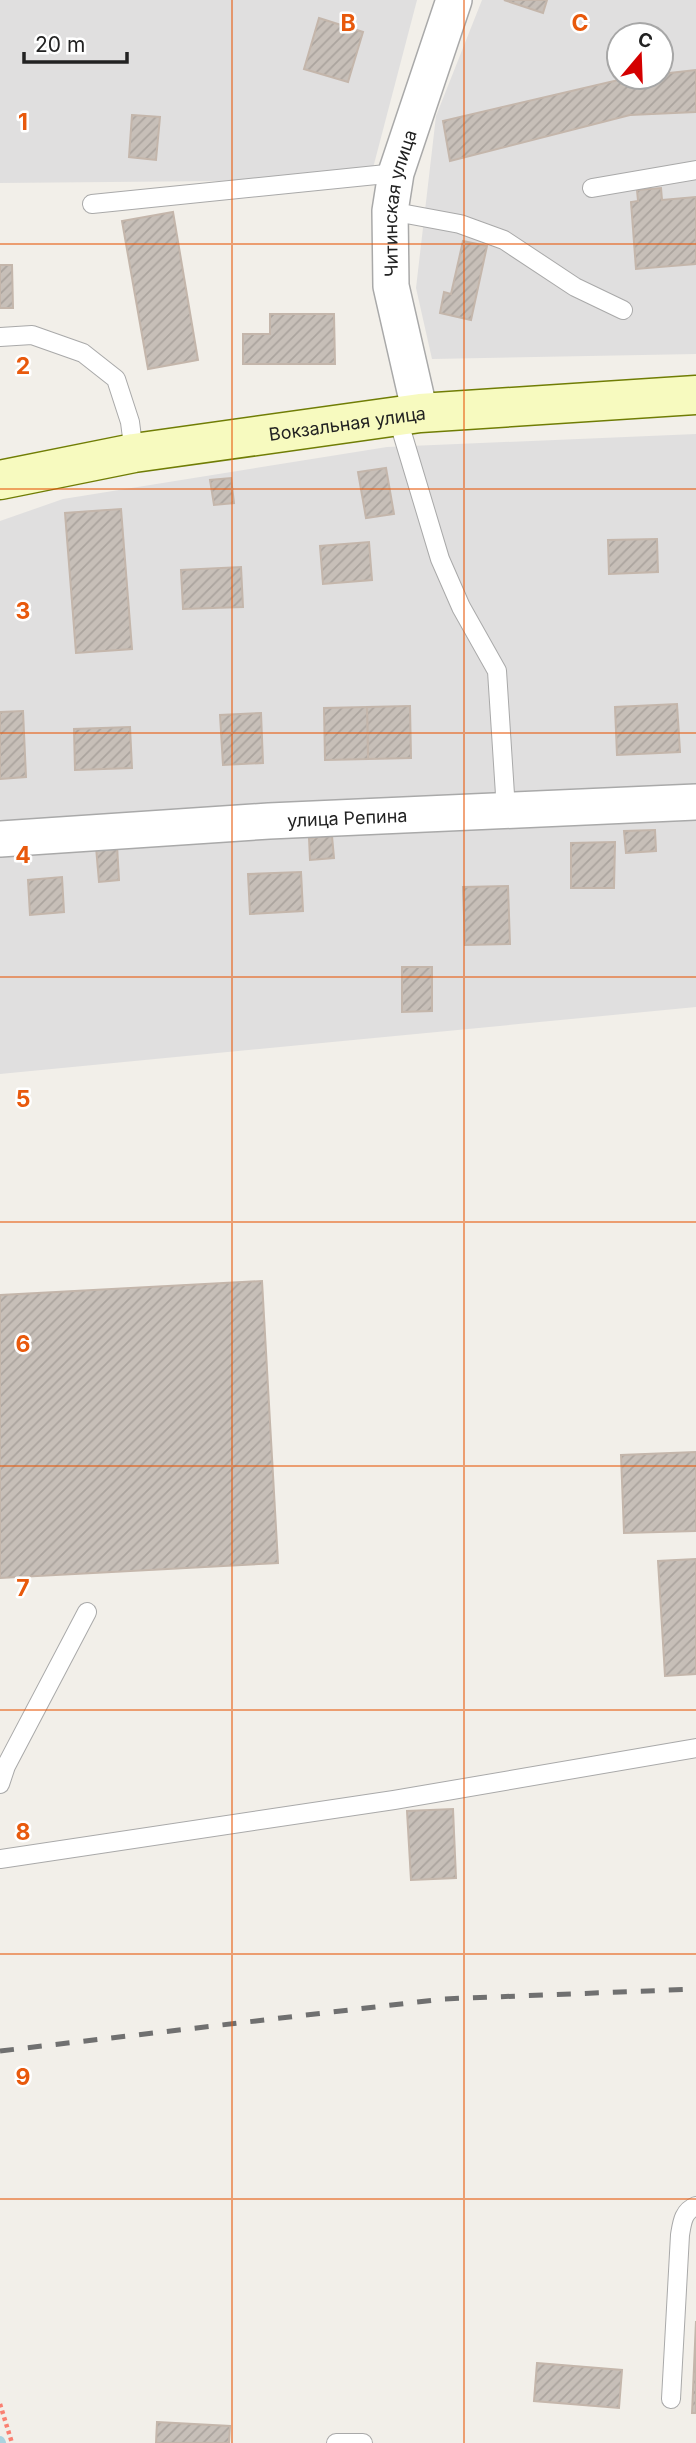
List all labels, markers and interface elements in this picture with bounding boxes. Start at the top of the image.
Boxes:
text: B [340,9,356,37]
text: C [571,9,589,37]
scale bar [24,21,128,65]
north arrow [605,21,675,91]
text: С [635,27,656,54]
text: 20 m [35,32,85,57]
text: 1 [18,108,28,136]
street label: Читинская улица [379,127,420,277]
text: 2 [16,352,30,380]
street label: Вокзальная улица [267,402,426,445]
text: 3 [16,597,30,625]
street label: улица Репина [287,804,408,831]
text: 4 [15,841,31,869]
text: 5 [16,1085,30,1113]
text: 6 [16,1330,30,1358]
text: 7 [16,1574,30,1602]
text: 8 [16,1818,30,1846]
text: 9 [16,2063,30,2091]

